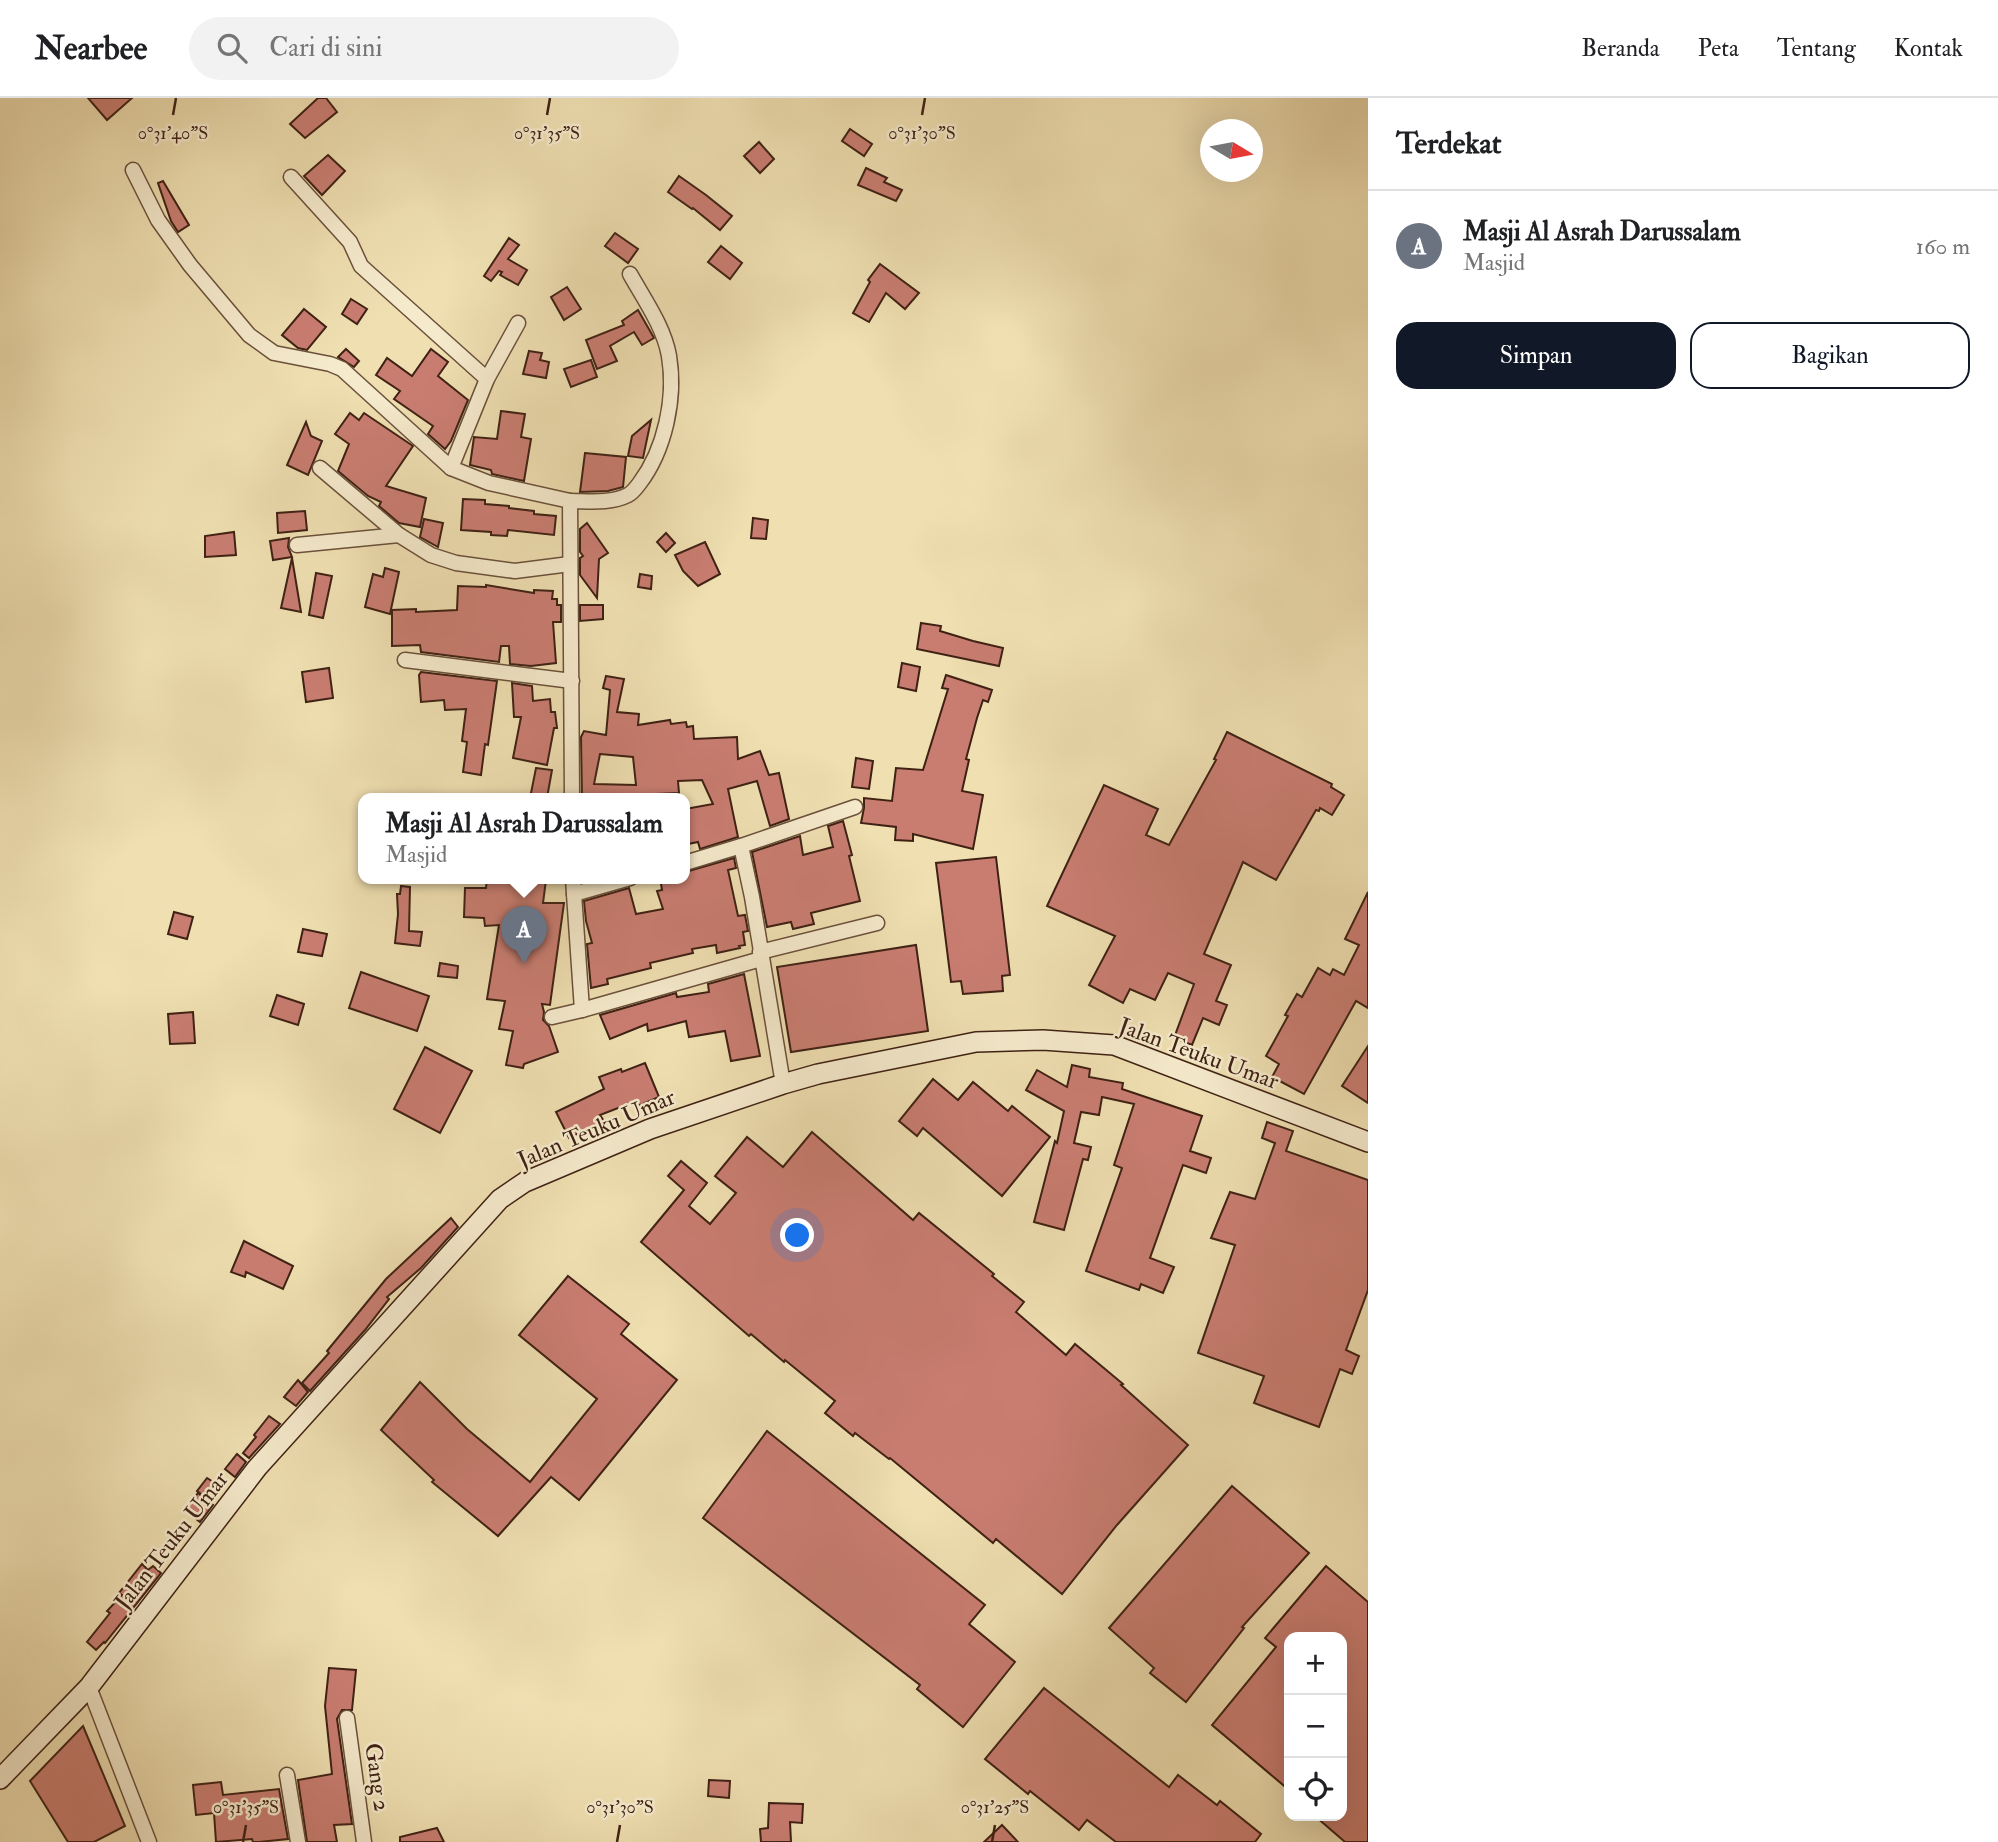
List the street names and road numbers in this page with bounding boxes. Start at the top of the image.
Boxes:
street label: Jalan Teuku Umar [1114,1011,1283,1096]
street label: Jalan Teuku Umar [512,1082,680,1175]
street label: Jalan Teuku Umar [108,1465,235,1616]
street label: Gang 2 [358,1741,397,1813]

